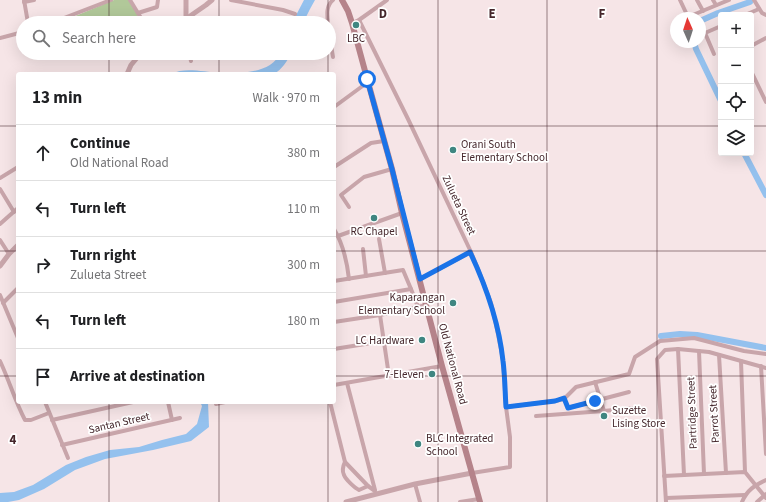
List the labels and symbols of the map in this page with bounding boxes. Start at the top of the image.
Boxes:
text: D [379,5,387,23]
text: E [488,5,496,23]
text: F [599,5,606,23]
north arrow [670,12,706,48]
marker: LBC [351,20,361,30]
place label: LBC [347,31,365,46]
route start [358,70,376,88]
place label: Orani South Elementary School [461,137,548,165]
marker: Orani South Elementary School [448,145,458,155]
street label: Zulueta Street [439,173,480,238]
marker: RC Chapel [369,213,379,223]
place label: RC Chapel [351,224,398,239]
place label: Kaparangan Elementary School [358,290,445,318]
marker: Kaparangan Elementary School [448,298,458,308]
street label: Old National Road [435,322,471,406]
place label: LC Hardware [355,333,415,348]
marker: LC Hardware [417,335,427,345]
place label: 7-Eleven [384,367,424,382]
marker: 7-Eleven [427,369,437,379]
street label: Partridge Street [683,376,701,449]
street label: Parrot Street [705,384,723,443]
route end [586,392,604,410]
place label: Suzette Lising Store [612,403,666,431]
street label: Santan Street [87,409,151,437]
marker: Suzette Lising Store [599,411,609,421]
text: 4 [10,431,17,449]
place label: BLC Integrated School [426,431,493,459]
marker: BLC Integrated School [413,439,423,449]

